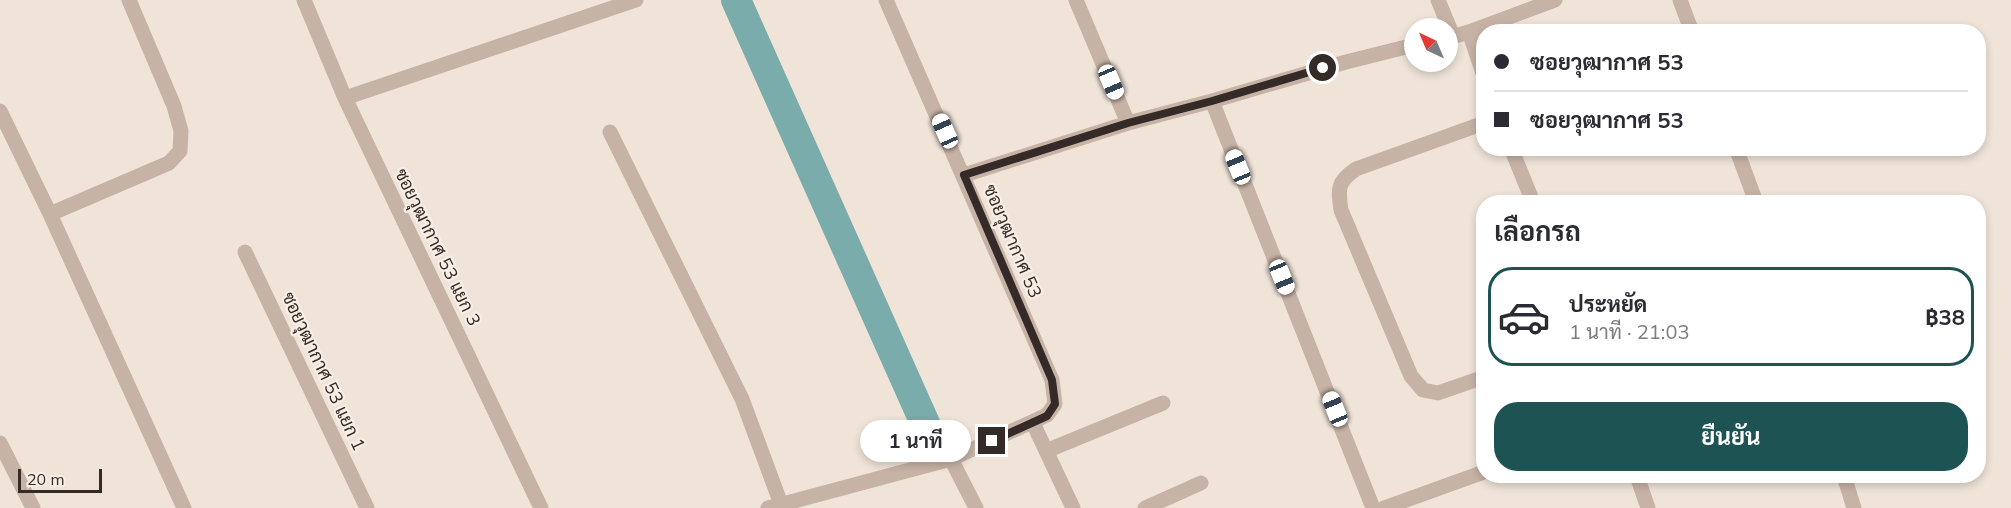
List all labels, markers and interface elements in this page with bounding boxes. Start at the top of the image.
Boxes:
north arrow [1404,18,1458,72]
map controls [1404,18,1458,72]
text: ซอยวุฒากาศ 53 [1530,48,1684,76]
route start [1309,54,1336,81]
car [1096,62,1126,102]
text: ซอยวุฒากาศ 53 [1530,106,1684,134]
car [929,111,961,151]
car [1223,147,1253,187]
street label: ซอยวุฒากาศ 53 แยก 3 [389,164,486,330]
street label: ซอยวุฒากาศ 53 [978,181,1047,302]
text: เลือกรถ [1494,214,1581,248]
car [1267,257,1297,297]
street label: ซอยวุฒากาศ 53 แยก 1 [276,288,371,454]
icon: car [1497,290,1551,344]
text: ประหยัด [1569,290,1647,318]
text: ฿38 [1925,303,1965,331]
text: 1 นาที · 21:03 [1569,319,1689,344]
car [1320,389,1350,429]
button: ยืนยัน [1494,402,1968,471]
callout: 1 นาที [860,420,971,462]
route end [978,427,1005,454]
text: 1 นาที [888,428,943,453]
scale bar [18,466,102,494]
text: 20 m [27,469,64,489]

